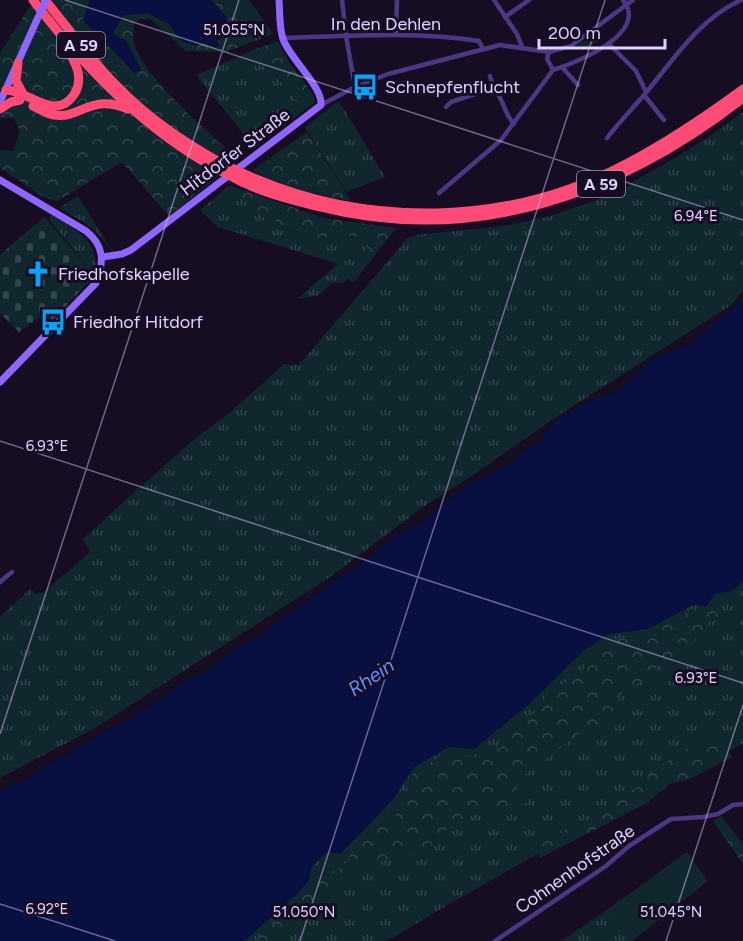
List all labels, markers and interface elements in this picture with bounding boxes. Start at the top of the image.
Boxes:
scale bar [539,12,665,50]
street label: In den Dehlen [331,13,441,35]
text: 51.055°N [203,21,265,39]
text: 200 m [548,22,601,44]
road number: A 59 [57,32,105,58]
bus stop icon: Schnepfenflucht [350,72,380,102]
place label: Schnepfenflucht [385,76,520,98]
street label: Hitdorfer Straße [176,104,294,200]
road number: A 59 [577,171,625,197]
text: 6.94°E [674,207,718,225]
church icon: Friedhofskapelle [23,259,53,289]
place label: Friedhofskapelle [58,263,190,285]
bus stop icon: Friedhof Hitdorf [38,307,68,337]
place label: Friedhof Hitdorf [73,311,203,333]
text: 6.93°E [26,437,68,455]
water label: Rhein [343,653,399,701]
text: 6.93°E [675,669,717,687]
street label: Cohnenhofstraße [511,819,639,918]
text: 6.92°E [26,900,68,918]
text: 51.050°N [273,903,335,921]
text: 51.045°N [640,903,702,921]

